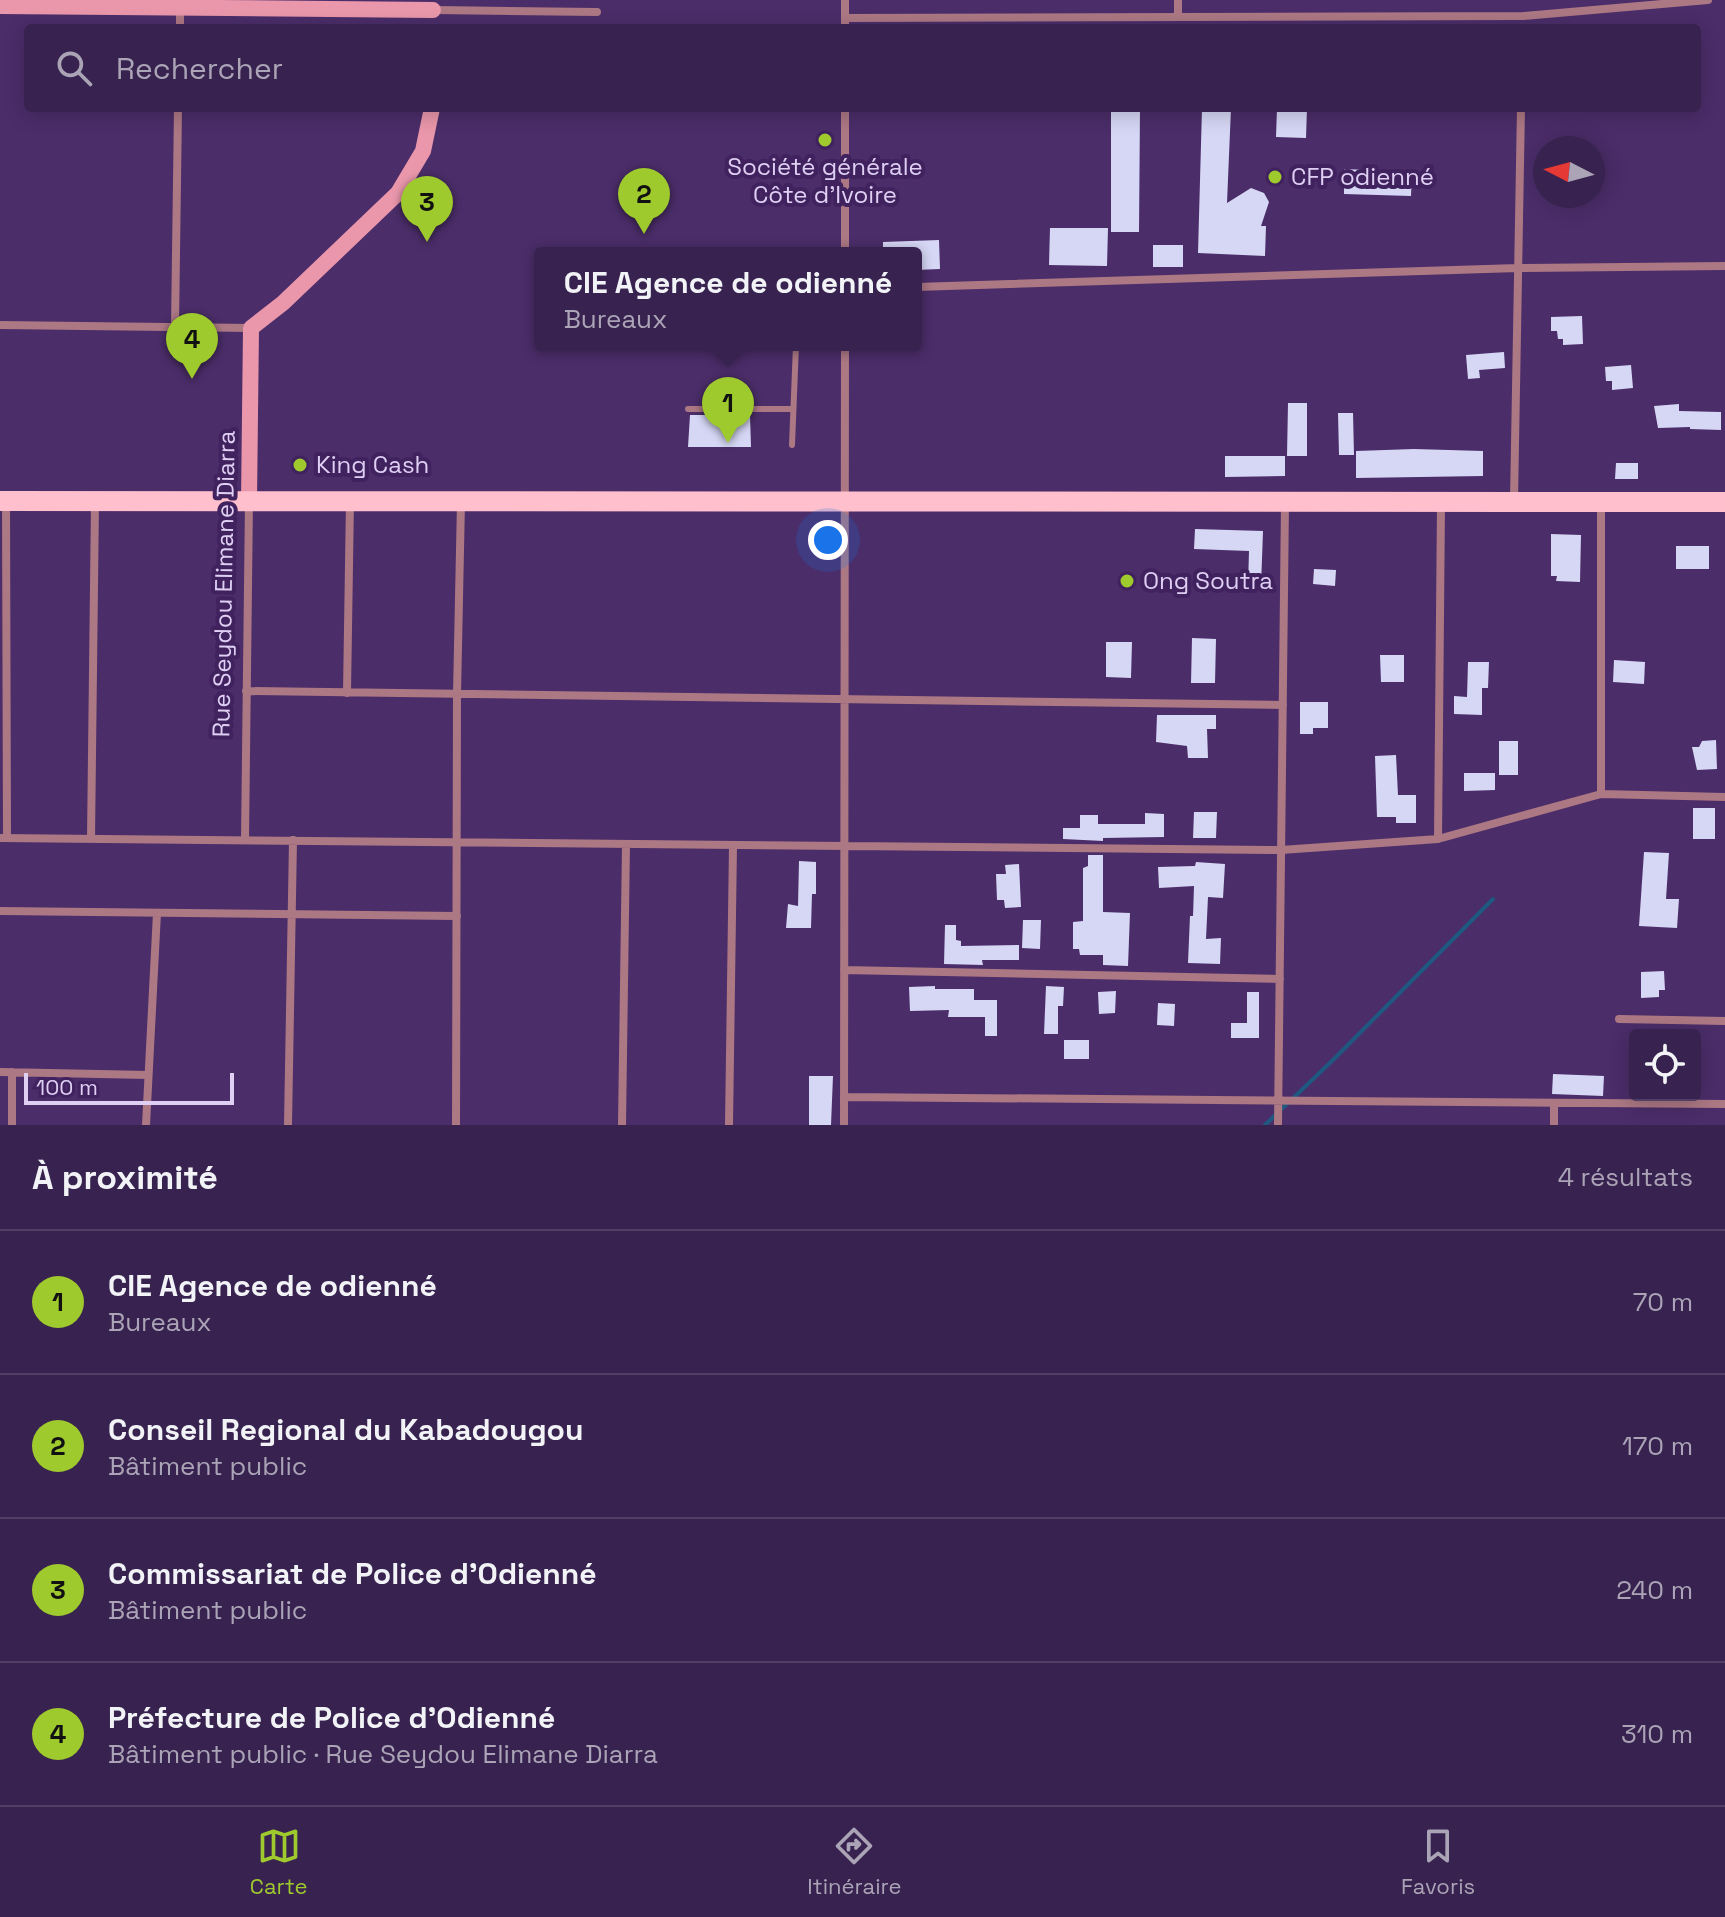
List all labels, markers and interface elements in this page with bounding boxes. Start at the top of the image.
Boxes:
search box [24,24,1701,112]
icon: search [52,46,96,90]
text: Rechercher [116,49,283,88]
marker: Société générale Côte d'Ivoire [816,131,834,149]
north arrow [1533,136,1605,208]
place label: Société générale Côte d'Ivoire [727,151,923,210]
place label: CFP odienné [1291,161,1434,192]
pin: 2 [618,168,670,234]
marker: CFP odienné [1266,168,1284,186]
pin: 3 [401,176,453,242]
popup [534,247,922,351]
text: CIE Agence de odienné [564,263,892,302]
text: Bureaux [564,302,667,336]
pin: 4 [166,313,218,379]
pin: 1 [702,377,754,443]
street label: Rue Seydou Elimane Diarra [205,430,242,738]
place label: King Cash [316,449,429,480]
marker: King Cash [291,456,309,474]
your location [808,520,848,560]
place label: Ong Soutra [1143,565,1273,596]
marker: Ong Soutra [1118,572,1136,590]
map controls [1629,1029,1701,1101]
button: locate [1629,1029,1701,1101]
scale bar [24,1069,234,1105]
text: 100 m [36,1073,98,1101]
text: À proximité [32,1156,218,1199]
text: 4 résultats [1558,1160,1693,1194]
text: CIE Agence de odienné [108,1266,437,1305]
text: 1 [52,1285,64,1319]
text: 70 m [1633,1285,1693,1319]
text: Bureaux [108,1305,212,1339]
text: Conseil Regional du Kabadougou [108,1410,583,1449]
text: 2 [50,1429,66,1463]
text: 170 m [1622,1429,1693,1463]
text: Bâtiment public [108,1449,307,1483]
text: Commissariat de Police d'Odienné [108,1554,597,1593]
text: 3 [50,1573,66,1607]
text: 240 m [1616,1573,1693,1607]
text: Bâtiment public [108,1593,307,1627]
text: Préfecture de Police d'Odienné [108,1698,555,1737]
text: 4 [50,1717,66,1751]
text: 310 m [1621,1717,1693,1751]
text: Bâtiment public · Rue Seydou Elimane Diarra [108,1737,658,1771]
tab: Carte [250,1824,308,1900]
tab: Itinéraire [807,1824,902,1900]
tab: Favoris [1401,1824,1475,1900]

